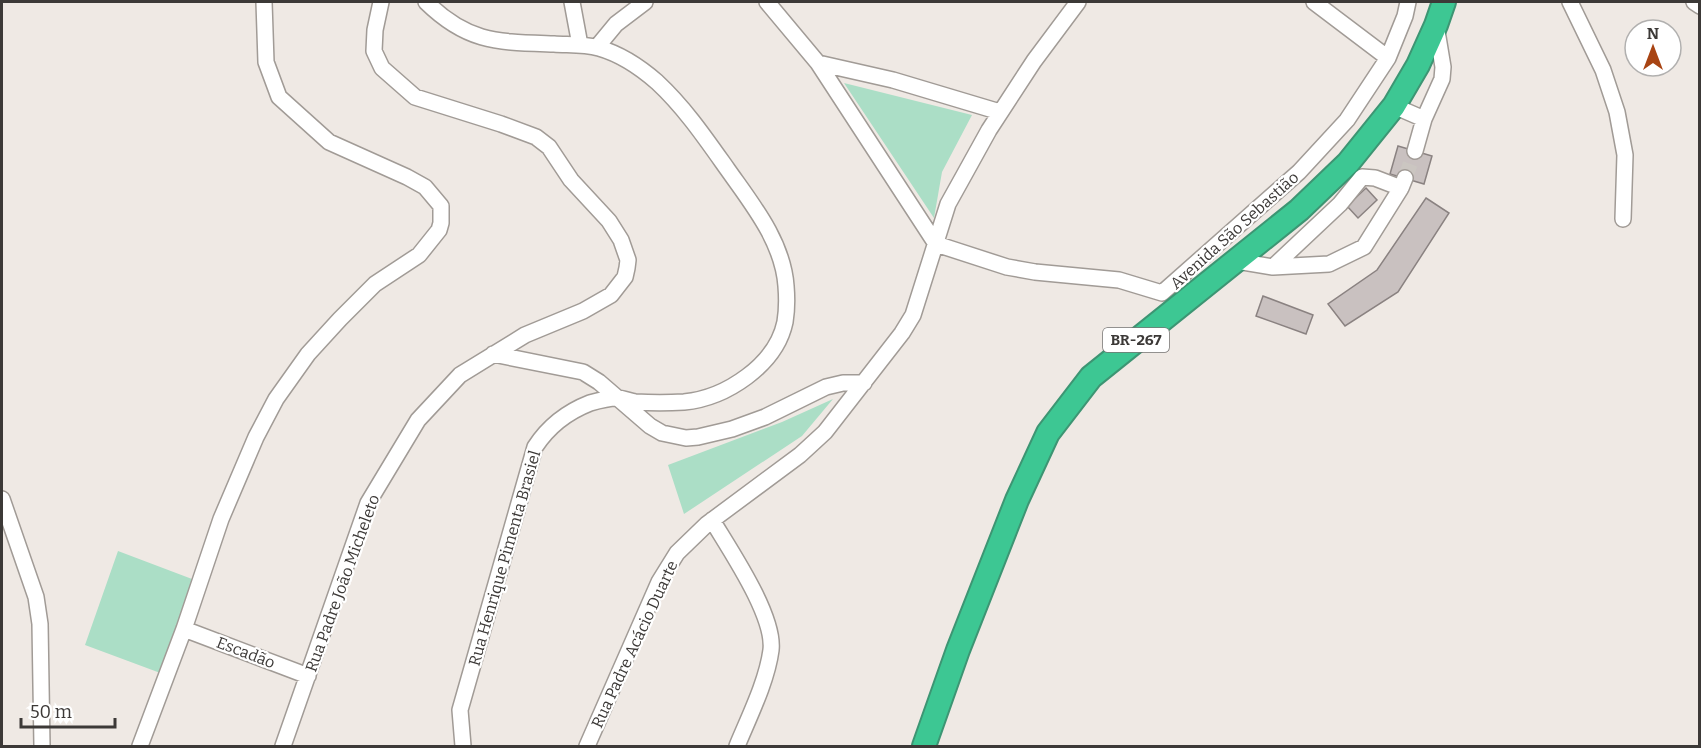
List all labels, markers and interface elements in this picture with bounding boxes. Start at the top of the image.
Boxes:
north arrow [1623,18,1683,78]
text: N [1647,24,1659,43]
street label: Avenida São Sebastião [1166,168,1302,293]
road number: BR-267 [1103,328,1169,352]
street label: Rua Henrique Pimenta Brasiel [465,448,544,668]
street label: Rua Padre João Micheleto [301,492,383,674]
street label: Rua Padre Acácio Duarte [587,558,682,731]
street label: Escadão [214,633,278,672]
scale bar [21,691,116,729]
text: 50 m [30,701,72,723]

